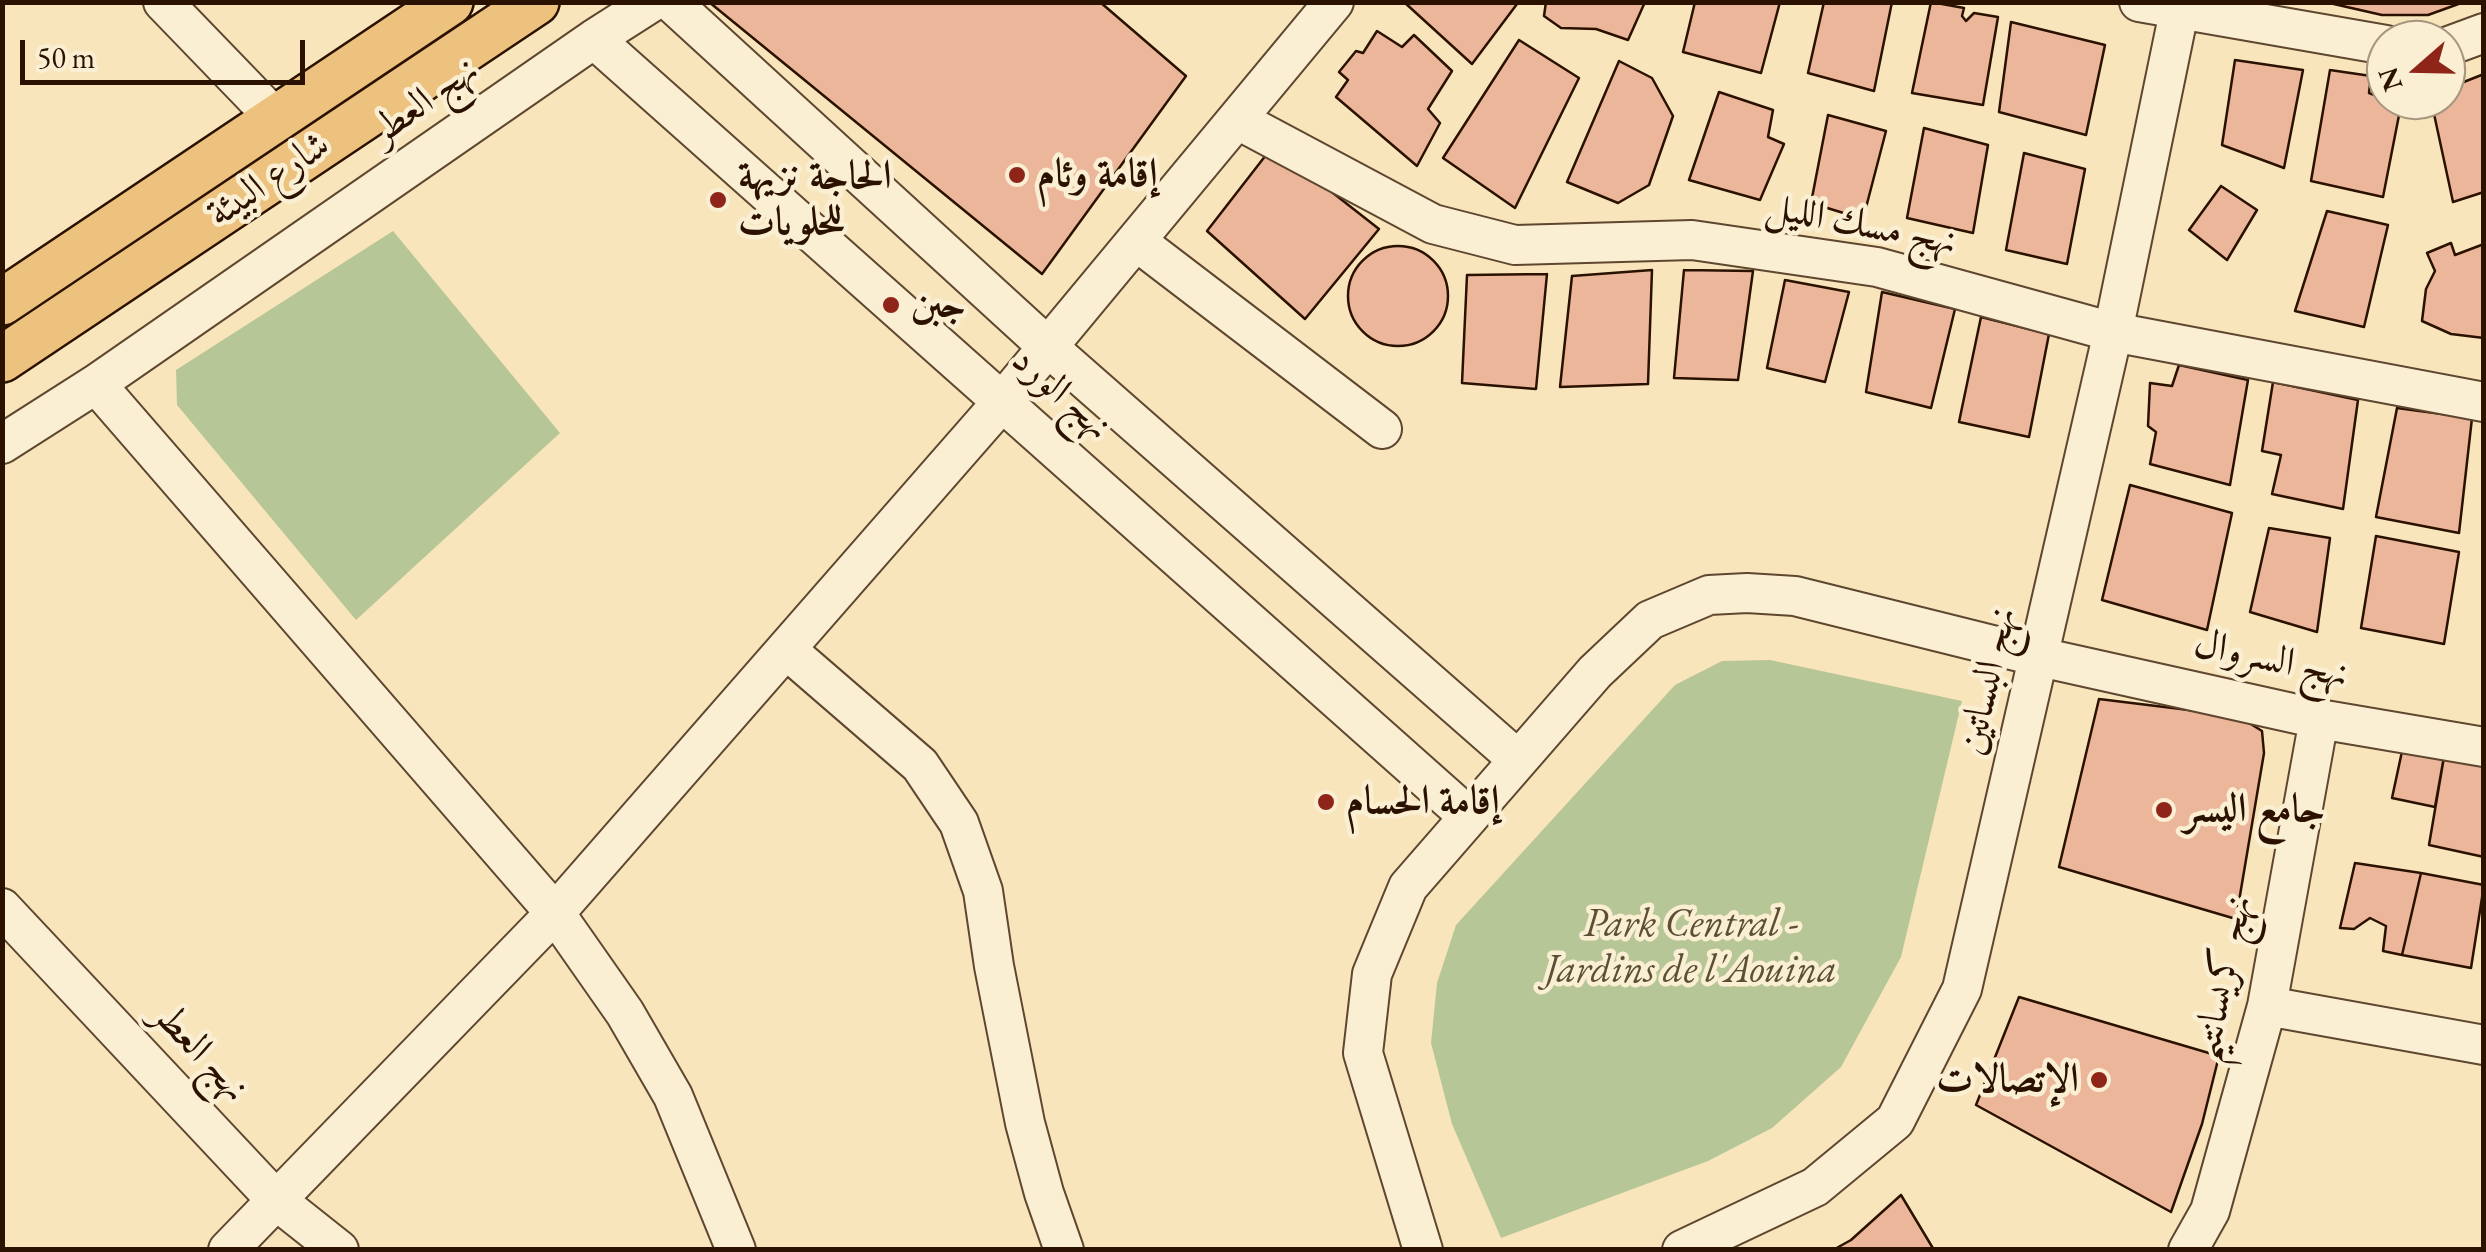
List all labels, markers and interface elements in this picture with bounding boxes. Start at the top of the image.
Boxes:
scale bar [25,20,310,82]
north arrow [2366,20,2466,120]
text: 50 m [37,38,95,77]
street label: نهج العطر [362,47,488,155]
text: N [2369,63,2410,96]
street label: شارع البيئة [199,122,339,238]
place label: إقامة وئام [1037,151,1158,199]
place label: الحاجة نزيهة للحلويات [738,153,892,247]
marker: إقامة وئام [1006,164,1028,186]
street label: نهج مسك الليل [1762,183,1960,267]
marker: الحاجة نزيهة للحلويات [707,189,729,211]
place label: جبن [911,281,966,329]
marker: جبن [880,294,902,316]
street label: نهج الورد [1001,337,1121,451]
street label: نهج البساتين [1948,602,2028,760]
street label: نهج السروال [2189,620,2353,700]
place label: إقامة الحسام [1346,778,1500,826]
place label: جامع اليسر [2184,786,2325,834]
marker: إقامة الحسام [1315,791,1337,813]
marker: جامع اليسر [2153,799,2175,821]
street label: نهج كريسانتيم [2182,891,2264,1067]
park label: Park Central - Jardins de l'Aouina [1545,901,1837,995]
street label: نهج العطر [141,991,259,1113]
place label: الإتصالات [1936,1056,2079,1104]
marker: الإتصالات [2088,1069,2110,1091]

